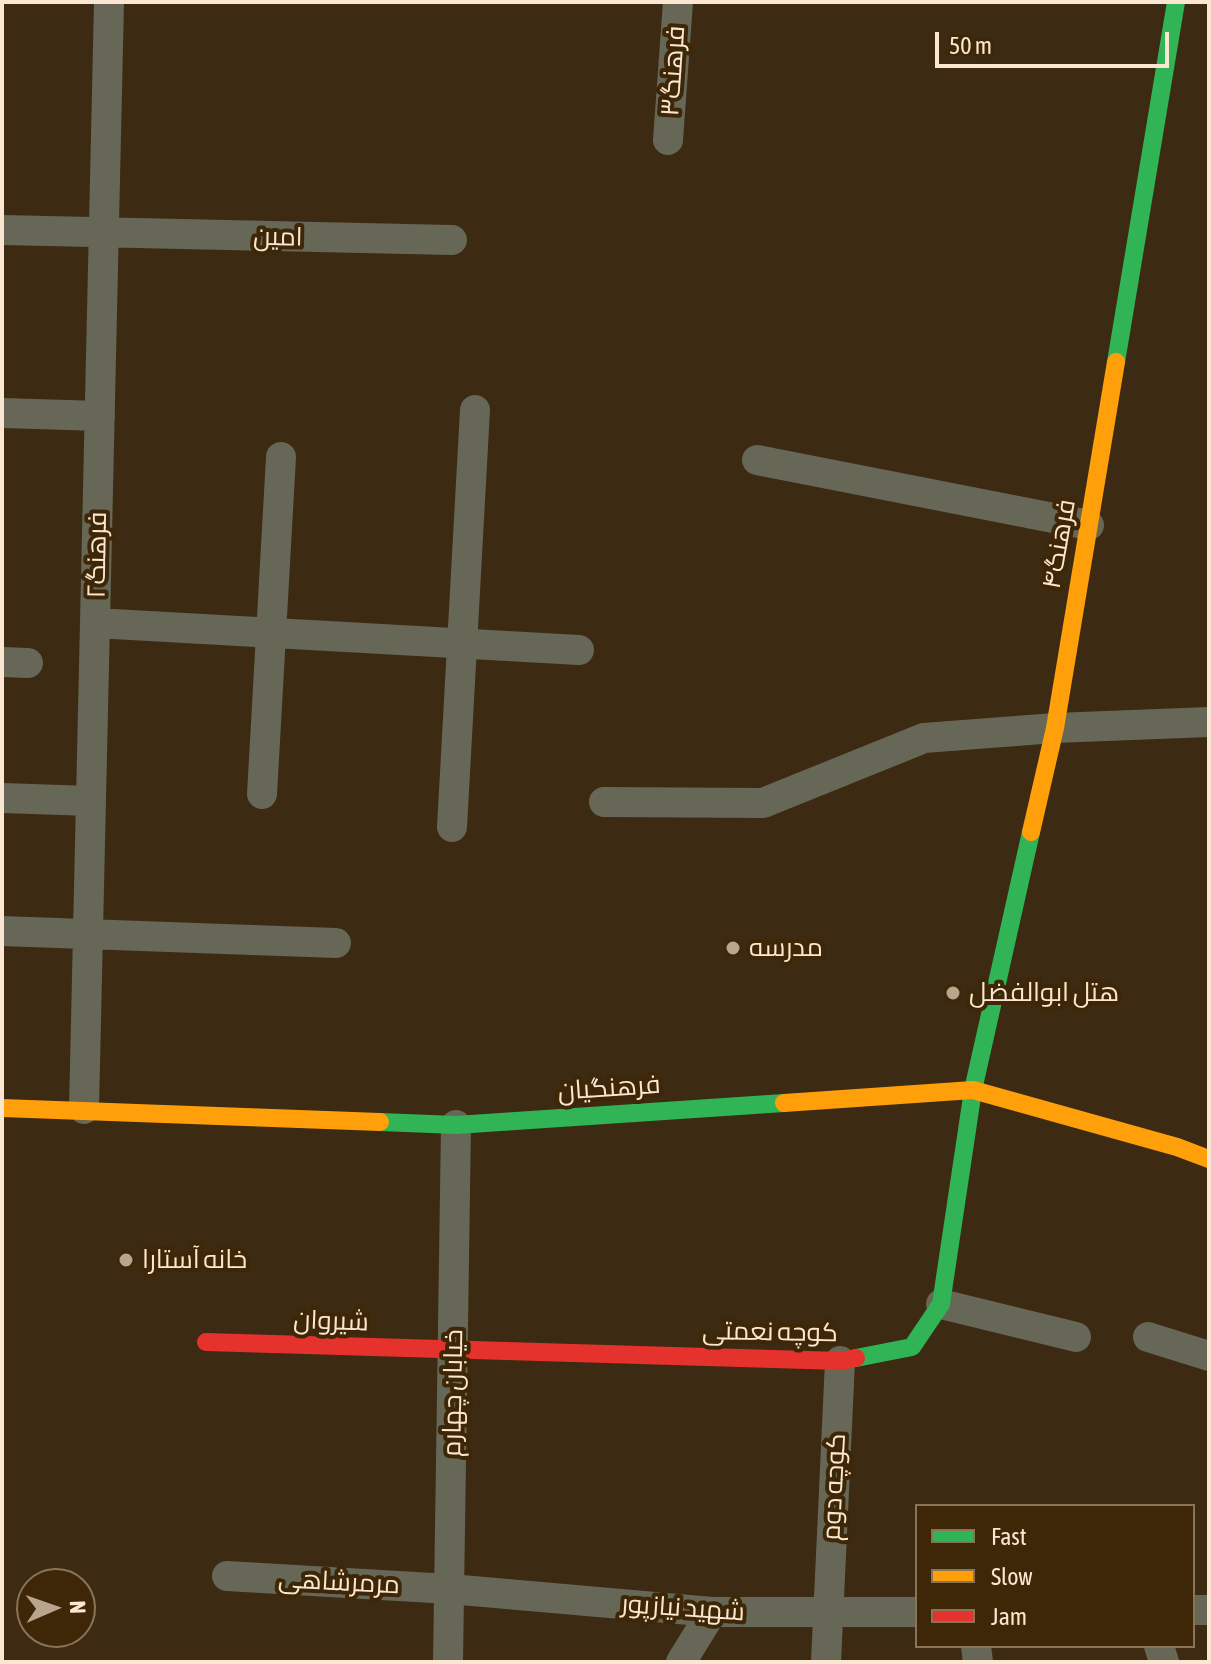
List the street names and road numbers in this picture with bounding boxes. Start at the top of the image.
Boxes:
street label: فرهنگ۳ [654,25,692,117]
street label: امین [253,221,303,253]
street label: فرهنگ۴ [1036,497,1082,591]
street label: فرهنگ۲ [81,511,113,599]
street label: فرهنگیان [557,1069,661,1107]
street label: شیروان [293,1304,369,1338]
street label: کوچه نعمتی [702,1315,838,1349]
street label: خیابان چهارم [436,1329,470,1457]
street label: کوچه دوم [816,1433,852,1541]
street label: مرمرشاهی [277,1563,401,1601]
street label: شهید نیازپور [620,1588,746,1628]

